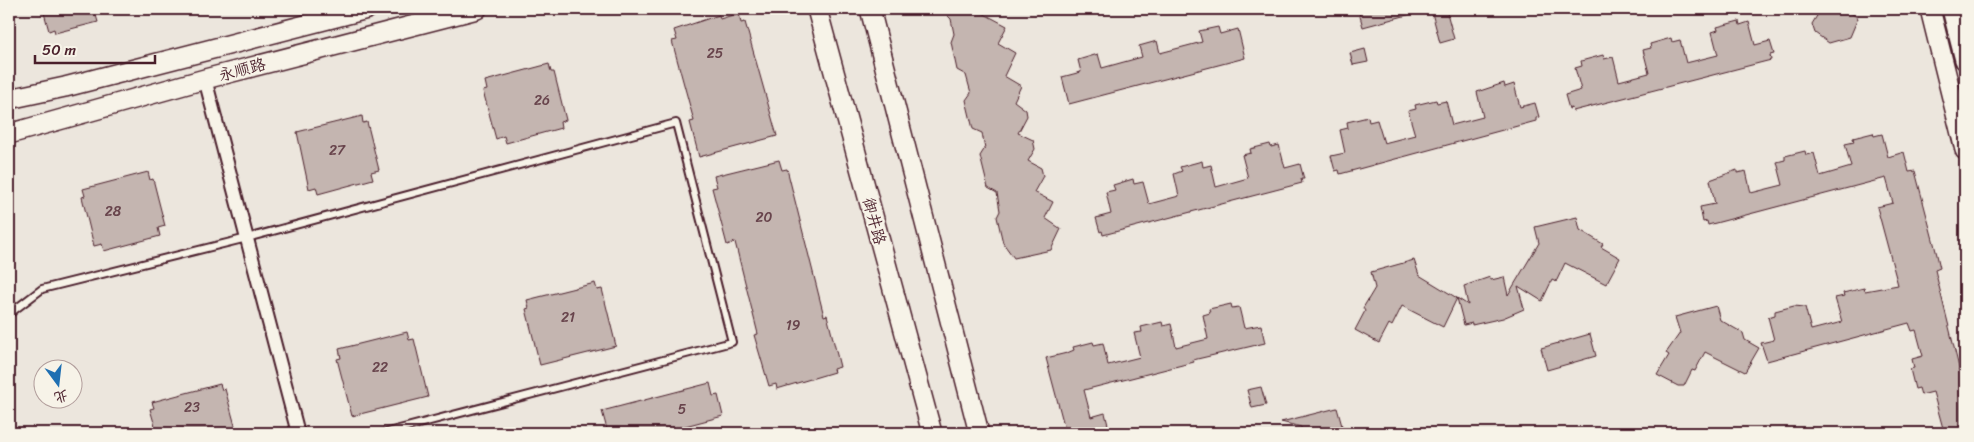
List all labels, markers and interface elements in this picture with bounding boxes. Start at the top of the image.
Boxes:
scale bar [35,32,155,64]
text: 50 m [42,37,77,63]
house number: 25 [707,41,724,66]
street label: 永顺路 [215,49,269,90]
house number: 26 [534,88,550,113]
house number: 27 [329,138,346,163]
street label: 御井路 [854,194,895,248]
house number: 28 [105,199,122,224]
house number: 20 [756,205,773,230]
house number: 21 [561,305,575,330]
house number: 19 [786,313,801,338]
house number: 22 [372,355,388,380]
north arrow [32,360,82,410]
text: 北 [51,382,71,410]
house number: 23 [184,395,200,420]
house number: 5 [678,397,687,422]

